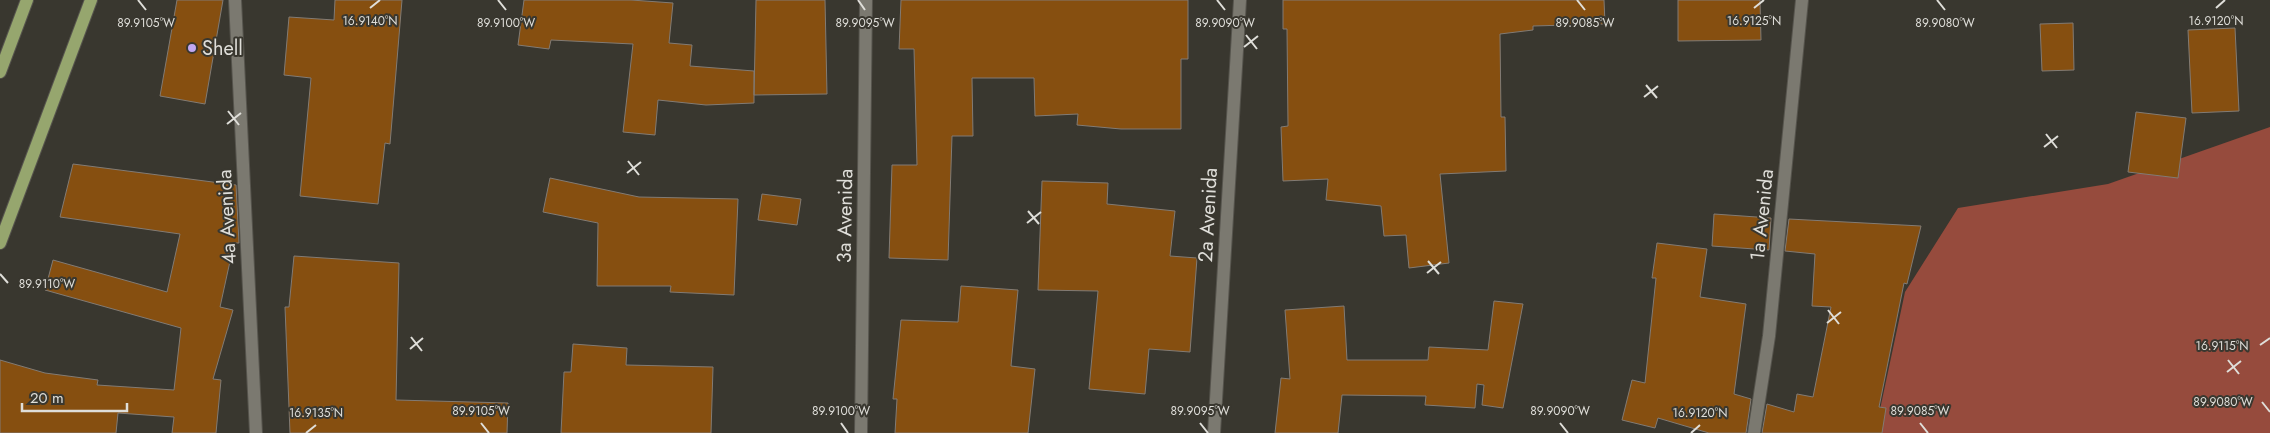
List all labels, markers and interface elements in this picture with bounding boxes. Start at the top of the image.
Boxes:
text: 16.9140°N [342,12,398,30]
text: 16.9125°N [1727,12,1781,30]
text: 16.9120°N [2189,12,2243,30]
text: 89.9105°W [117,14,175,32]
text: 89.9100°W [477,14,535,32]
text: 89.9095°W [835,14,895,32]
text: 89.9090°W [1195,14,1255,32]
text: 89.9085°W [1556,14,1615,32]
text: 89.9080°W [1915,14,1975,32]
place label: Shell [202,34,243,63]
marker: Shell [186,42,198,54]
street label: 2a Avenida [1191,167,1225,263]
street label: 1a Avenida [1743,168,1781,262]
street label: 4a Avenida [210,169,244,265]
street label: 3a Avenida [830,169,860,263]
text: 89.9110°W [19,275,75,293]
text: 16.9115°N [2195,337,2249,355]
scale bar [22,380,128,412]
text: 20 m [30,387,64,409]
text: 89.9080°W [2193,393,2253,411]
text: 89.9105°W [452,402,510,420]
text: 89.9100°W [812,402,870,420]
text: 89.9095°W [1170,402,1230,420]
text: 89.9090°W [1530,402,1590,420]
text: 89.9085°W [1891,402,1950,420]
text: 16.9135°N [289,404,343,422]
text: 16.9120°N [1673,404,1727,422]

